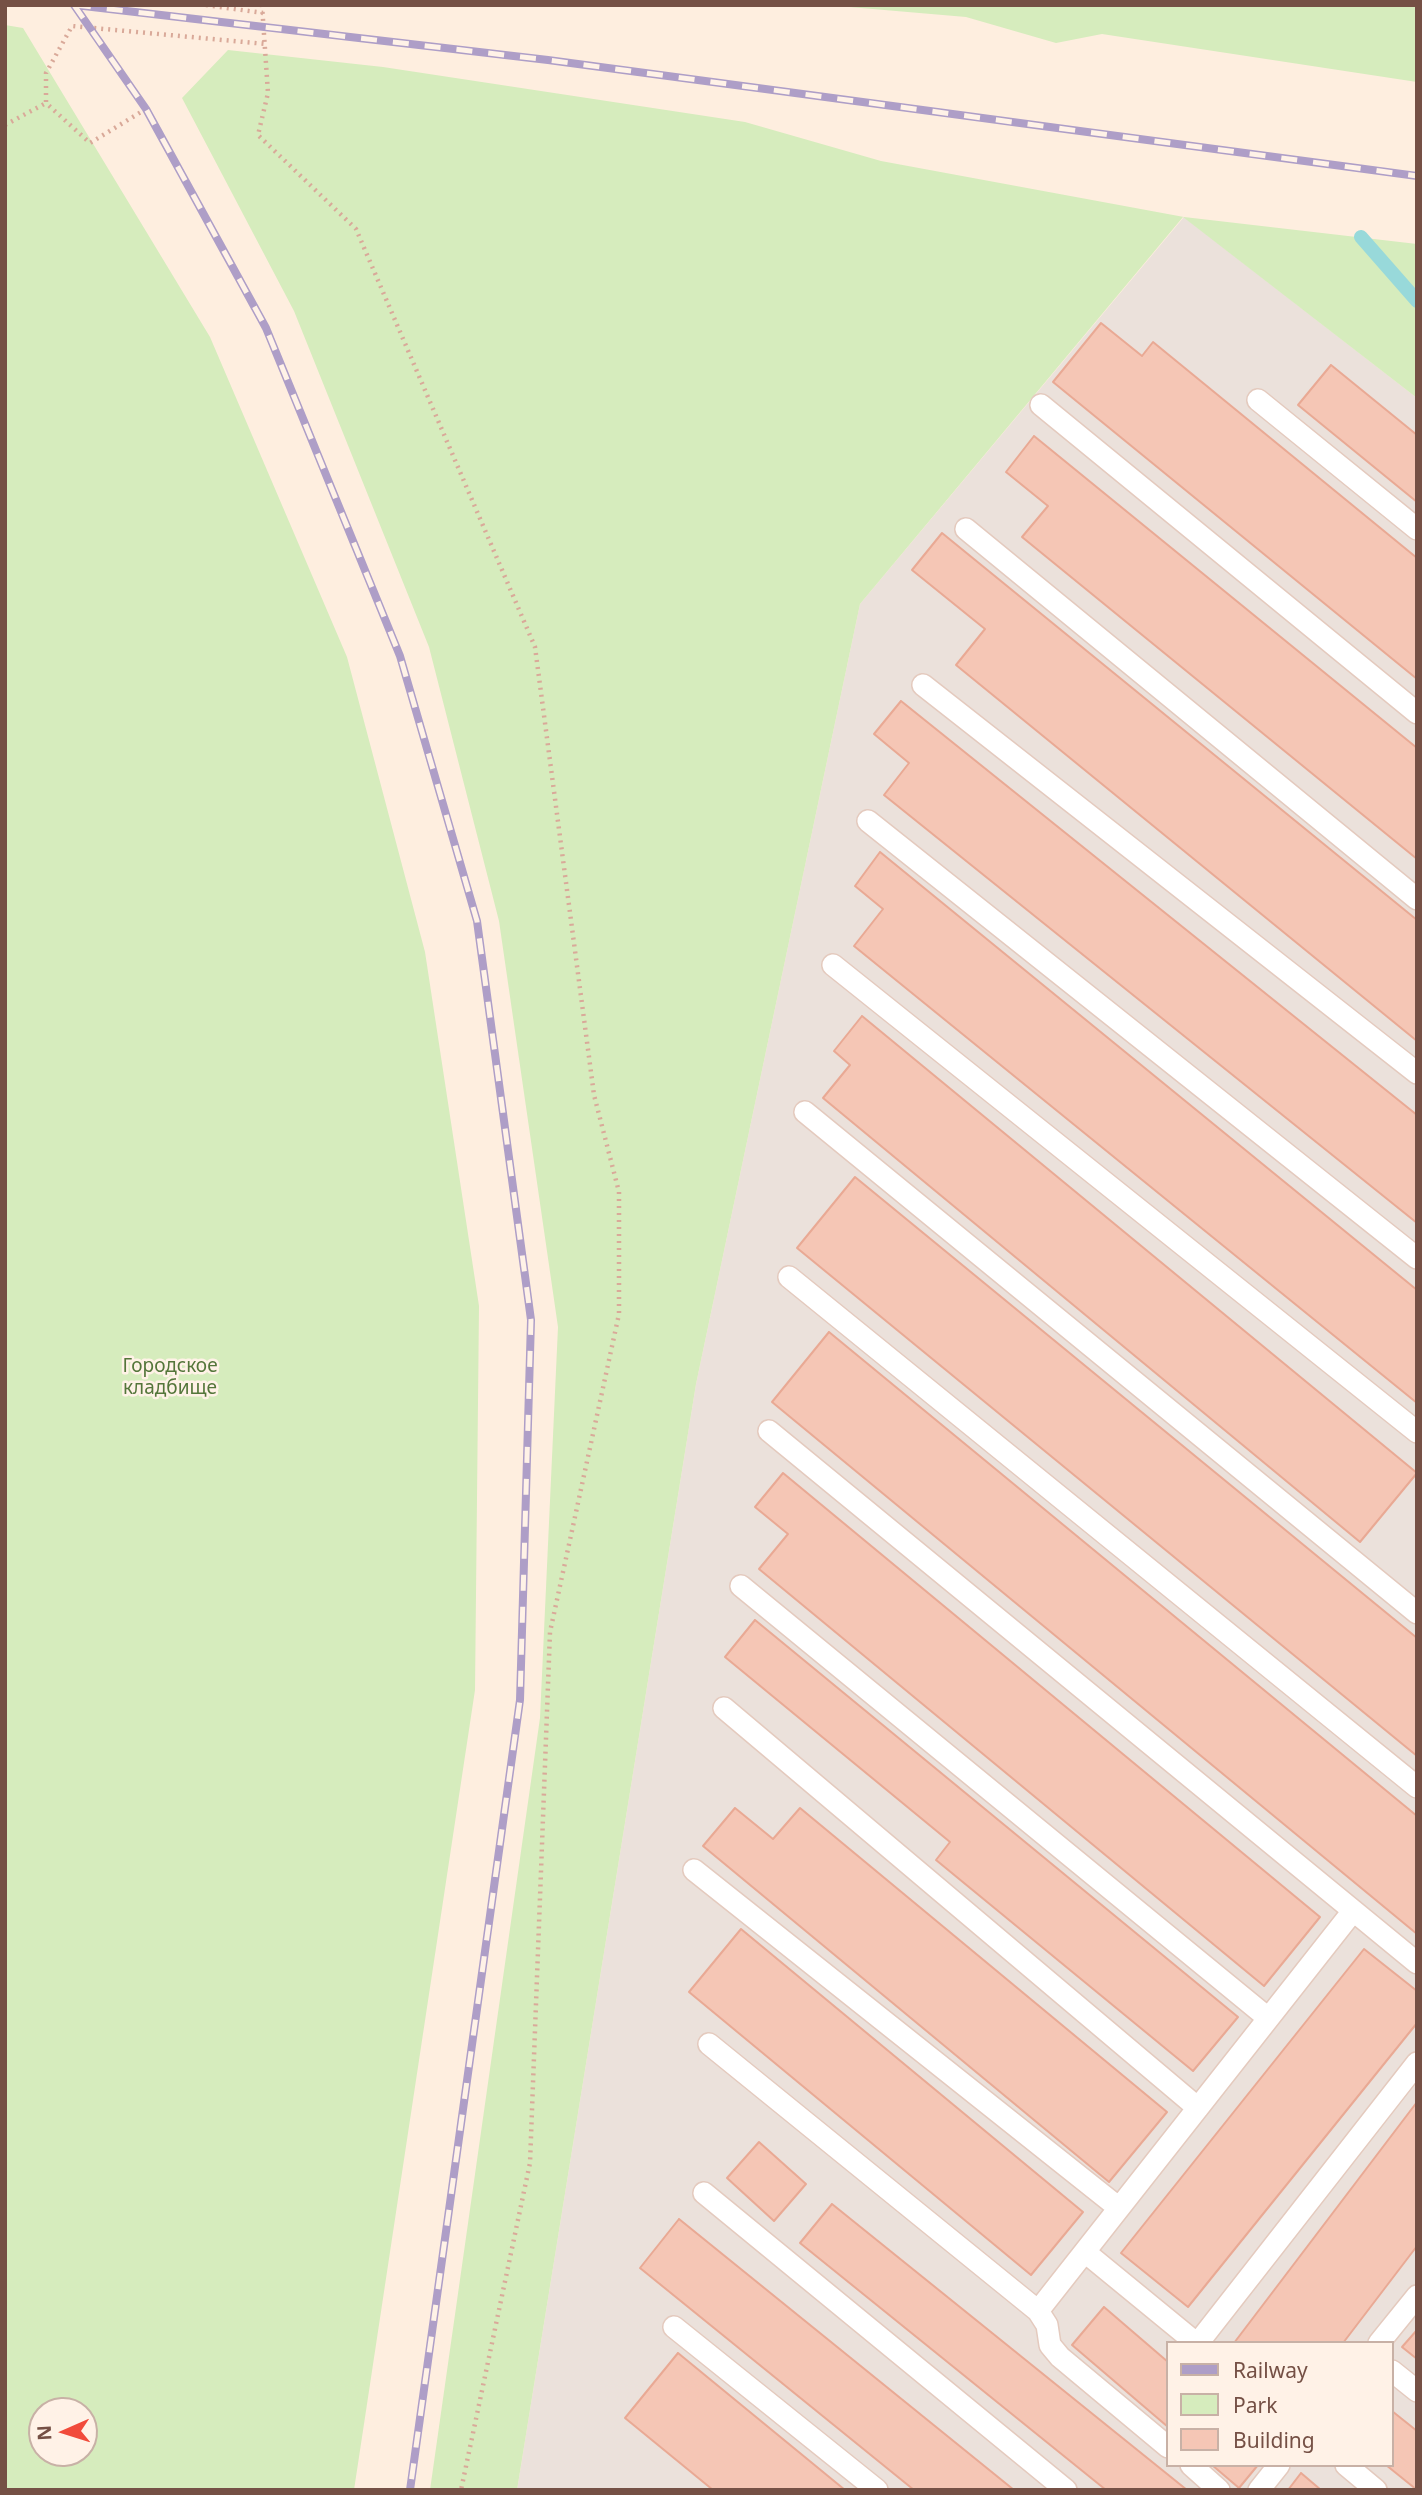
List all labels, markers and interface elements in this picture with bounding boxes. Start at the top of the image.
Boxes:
park label: Городское кладбище [122,1356,218,1400]
legend [1166,2341,1394,2467]
text: Railway [1233,2356,1308,2384]
text: Park [1233,2391,1277,2419]
north arrow [28,2397,98,2467]
text: N [31,2425,57,2441]
text: Building [1233,2426,1315,2454]

